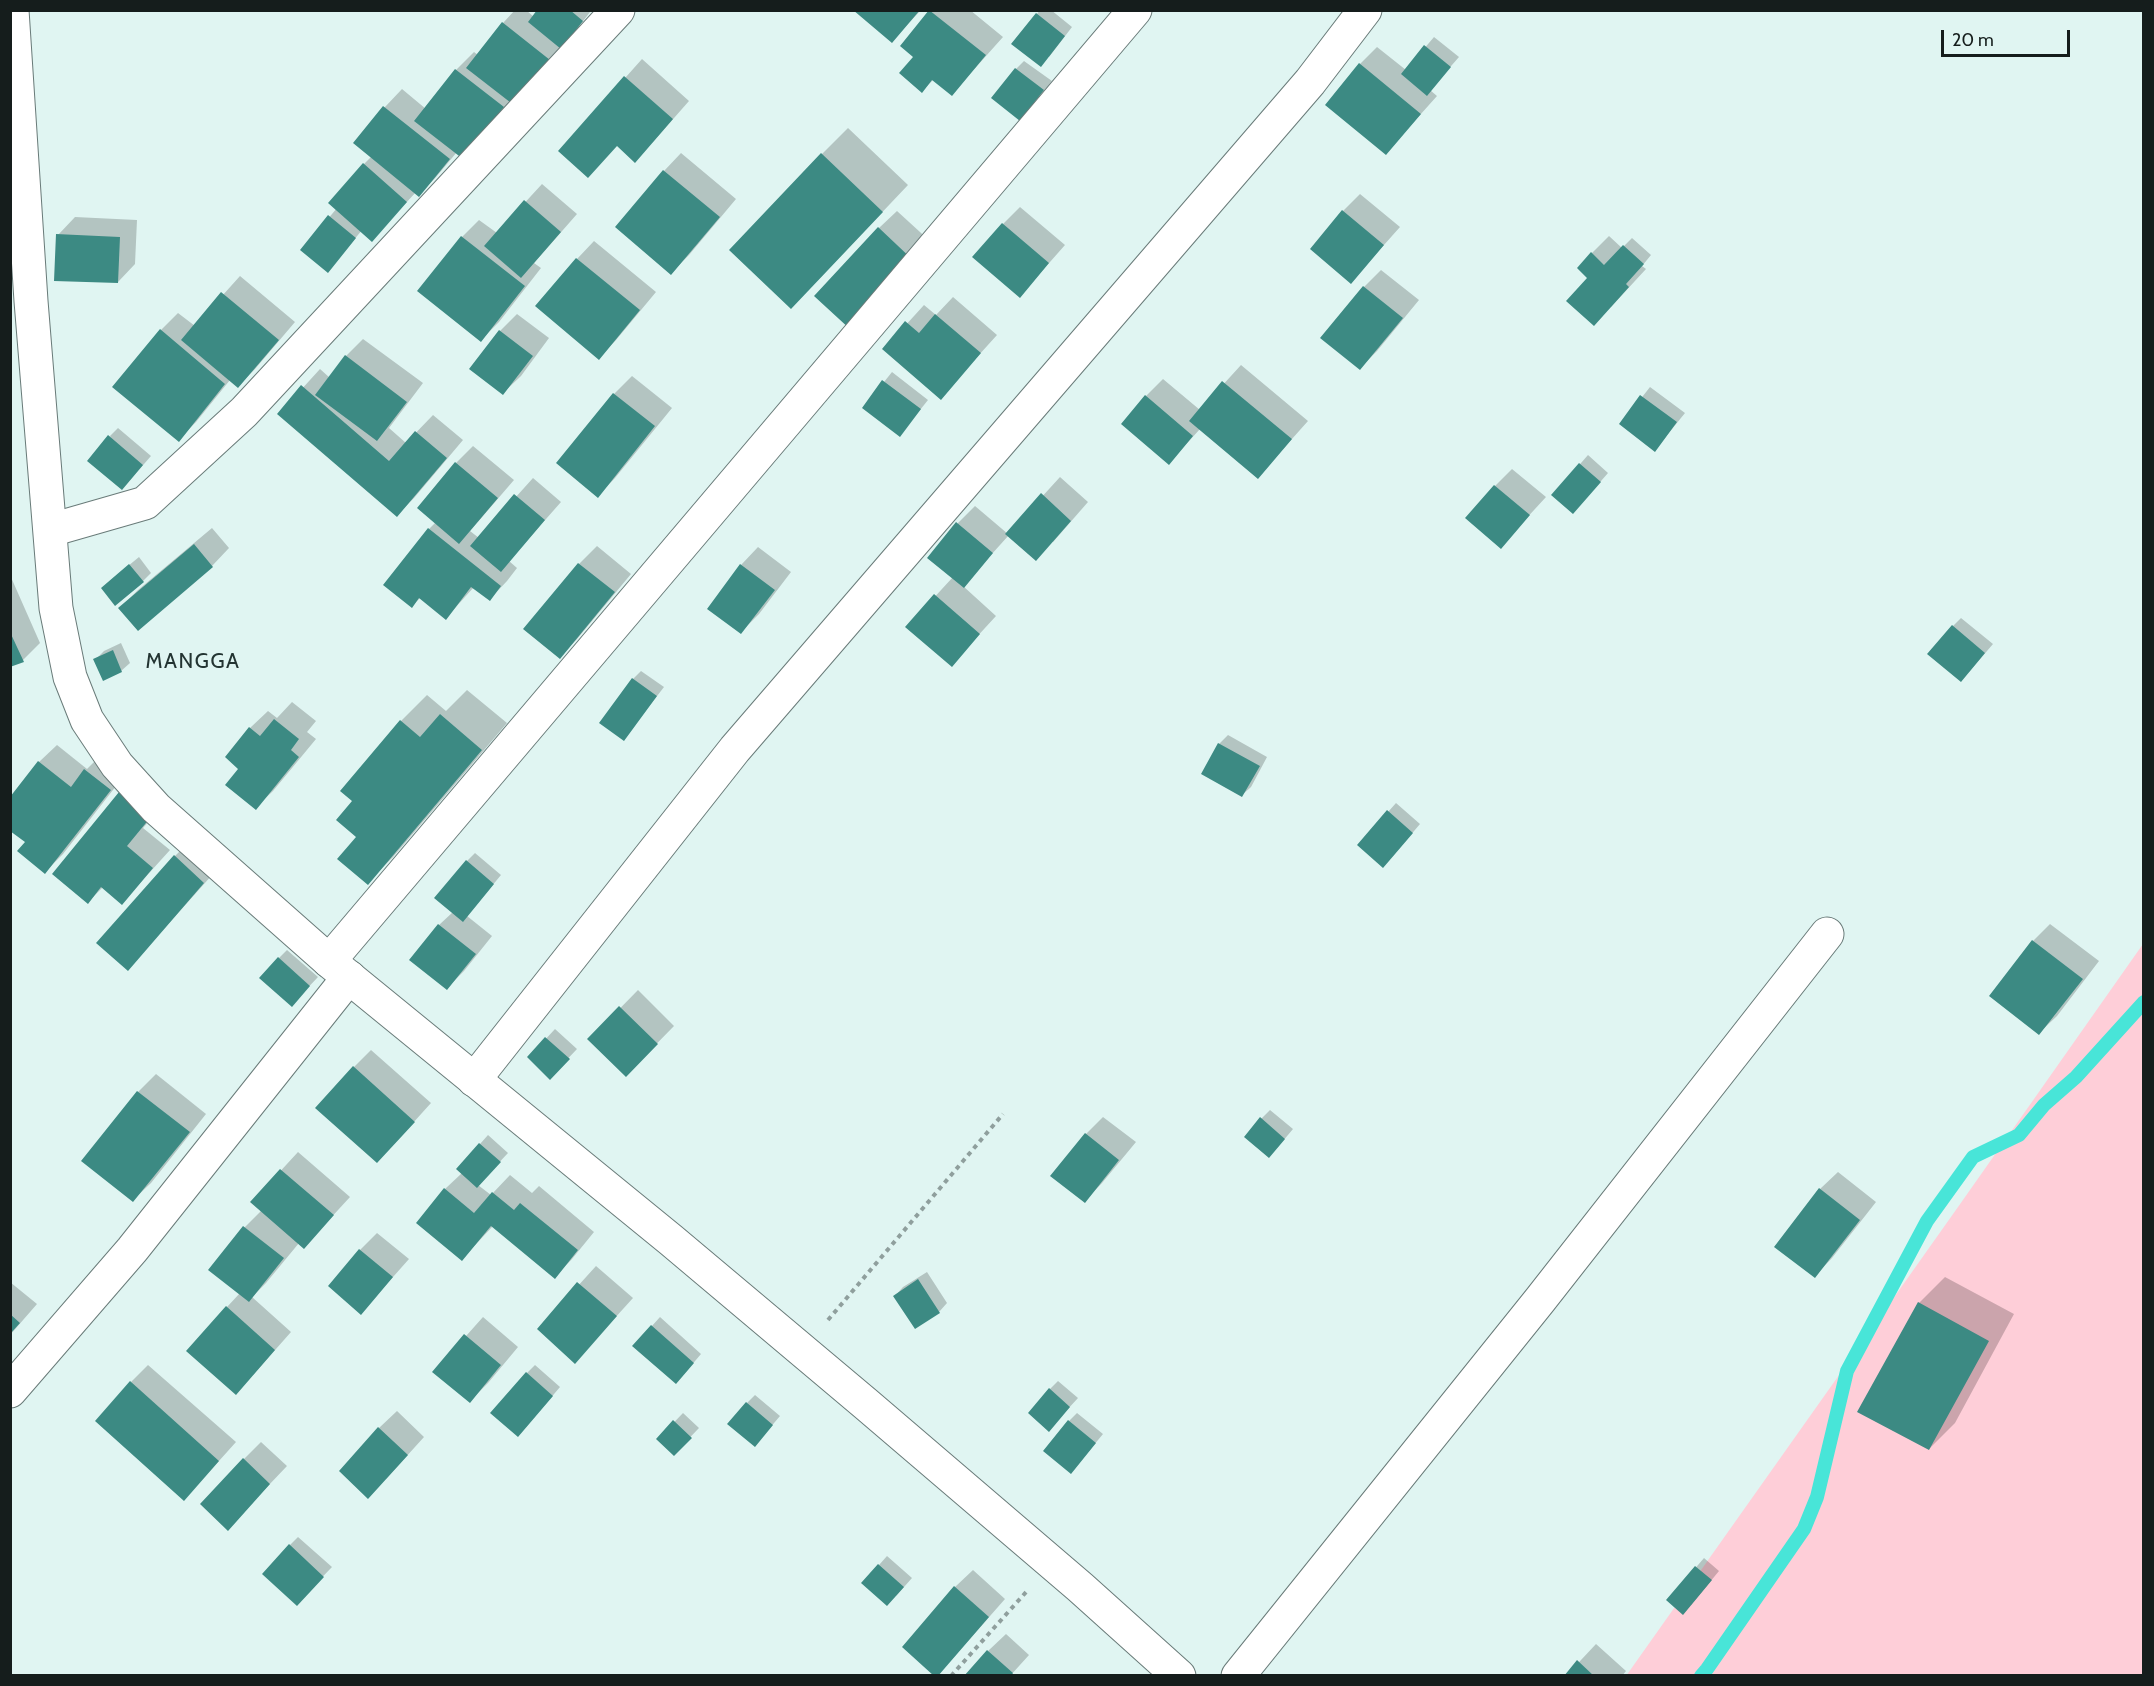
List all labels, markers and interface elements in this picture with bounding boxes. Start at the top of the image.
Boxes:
scale bar [1944,18,2073,56]
text: 20 m [1952,29,1994,51]
district label: MANGGA [146,649,240,675]

